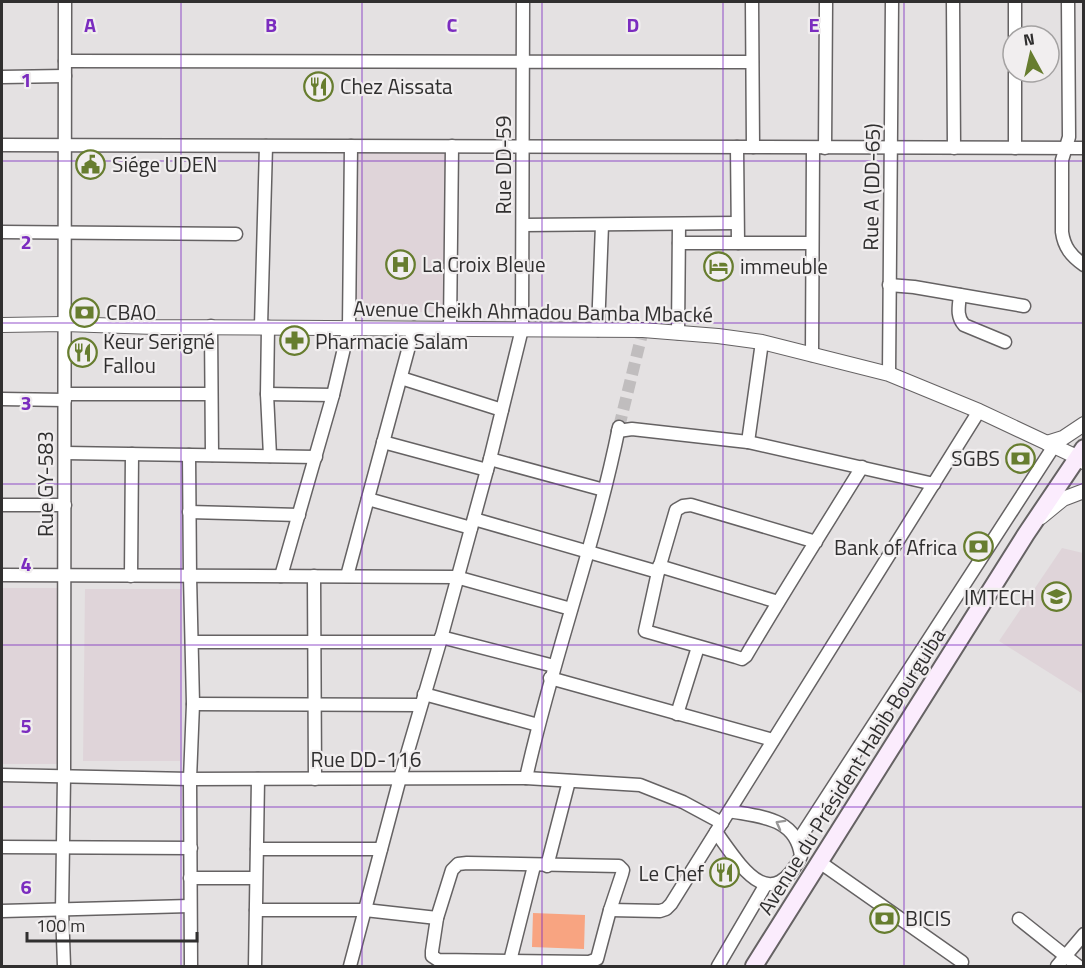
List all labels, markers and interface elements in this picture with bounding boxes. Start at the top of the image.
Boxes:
text: A [84,9,96,40]
text: B [265,9,277,40]
text: C [447,9,458,40]
text: D [627,9,639,40]
text: E [808,9,820,40]
north arrow [1001,24,1061,84]
text: N [1022,26,1036,52]
text: 1 [20,64,32,95]
restaurant icon: Chez Aissata [303,70,335,102]
place label: Chez Aissata [340,70,453,102]
street label: Rue DD-59 [487,115,519,215]
street label: Rue A (DD-65) [854,123,888,251]
public building icon: Siége UDEN [75,148,107,180]
place label: Siége UDEN [112,148,217,180]
text: 2 [20,226,32,257]
hospital icon: La Croix Bleue [385,248,417,280]
place label: La Croix Bleue [422,248,546,280]
hotel icon: immeuble [703,250,735,282]
place label: immeuble [740,250,828,282]
street label: Avenue Cheikh Ahmadou Bamba Mbacké [353,292,713,330]
bank icon: CBAO [69,296,101,328]
place label: CBAO [106,296,156,328]
place label: Keur Serigné Fallou [103,325,215,381]
pharmacy icon: Pharmacie Salam [278,325,310,357]
place label: Pharmacie Salam [315,325,468,357]
restaurant icon: Keur Serigné Fallou [66,337,98,369]
text: 3 [20,387,32,418]
street label: Rue GY-583 [29,431,61,537]
place label: SGBS [951,442,1000,474]
bank icon: SGBS [1005,442,1037,474]
place label: Bank of Africa [834,531,957,563]
bank icon: Bank of Africa [962,531,994,563]
text: 4 [20,548,32,579]
place label: IMTECH [964,581,1035,613]
school or university icon: IMTECH [1040,581,1072,613]
street label: Avenue du Président Habib Bourguiba [749,621,953,921]
text: 5 [20,710,32,741]
street label: Rue DD-116 [311,743,421,775]
one-way arrow [776,820,786,831]
place label: Le Chef [639,857,704,889]
restaurant icon: Le Chef [709,857,741,889]
text: 6 [20,871,32,902]
bank icon: BICIS [868,902,900,934]
place label: BICIS [905,902,951,934]
scale bar [27,905,196,943]
text: 100 m [36,912,85,939]

